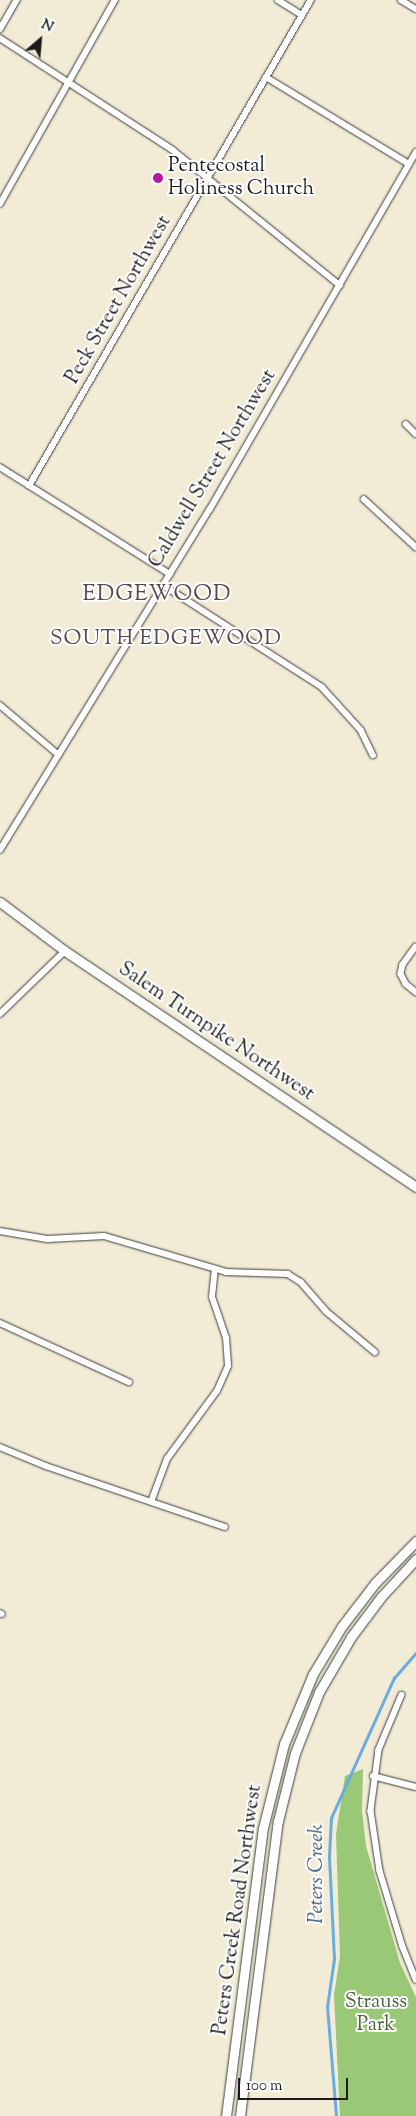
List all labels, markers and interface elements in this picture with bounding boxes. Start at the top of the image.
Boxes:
north arrow [15,15,65,65]
text: N [37,15,56,38]
place label: Pentecostal Holiness Church [168,155,314,202]
marker: Pentecostal Holiness Church [152,172,164,184]
street label: Peck Street Northwest [61,211,177,389]
street label: Caldwell Street Northwest [144,365,282,573]
district label: EDGEWOOD [82,583,232,609]
district label: SOUTH EDGEWOOD [48,626,284,652]
street label: Salem Turnpike Northwest [113,957,319,1107]
street label: Peters Creek Road Northwest [209,1783,267,2037]
water label: Peters Creek [304,1824,330,1924]
park label: Strauss Park [345,1990,407,2037]
scale bar [241,2068,351,2100]
text: 100 m [246,2076,282,2097]

